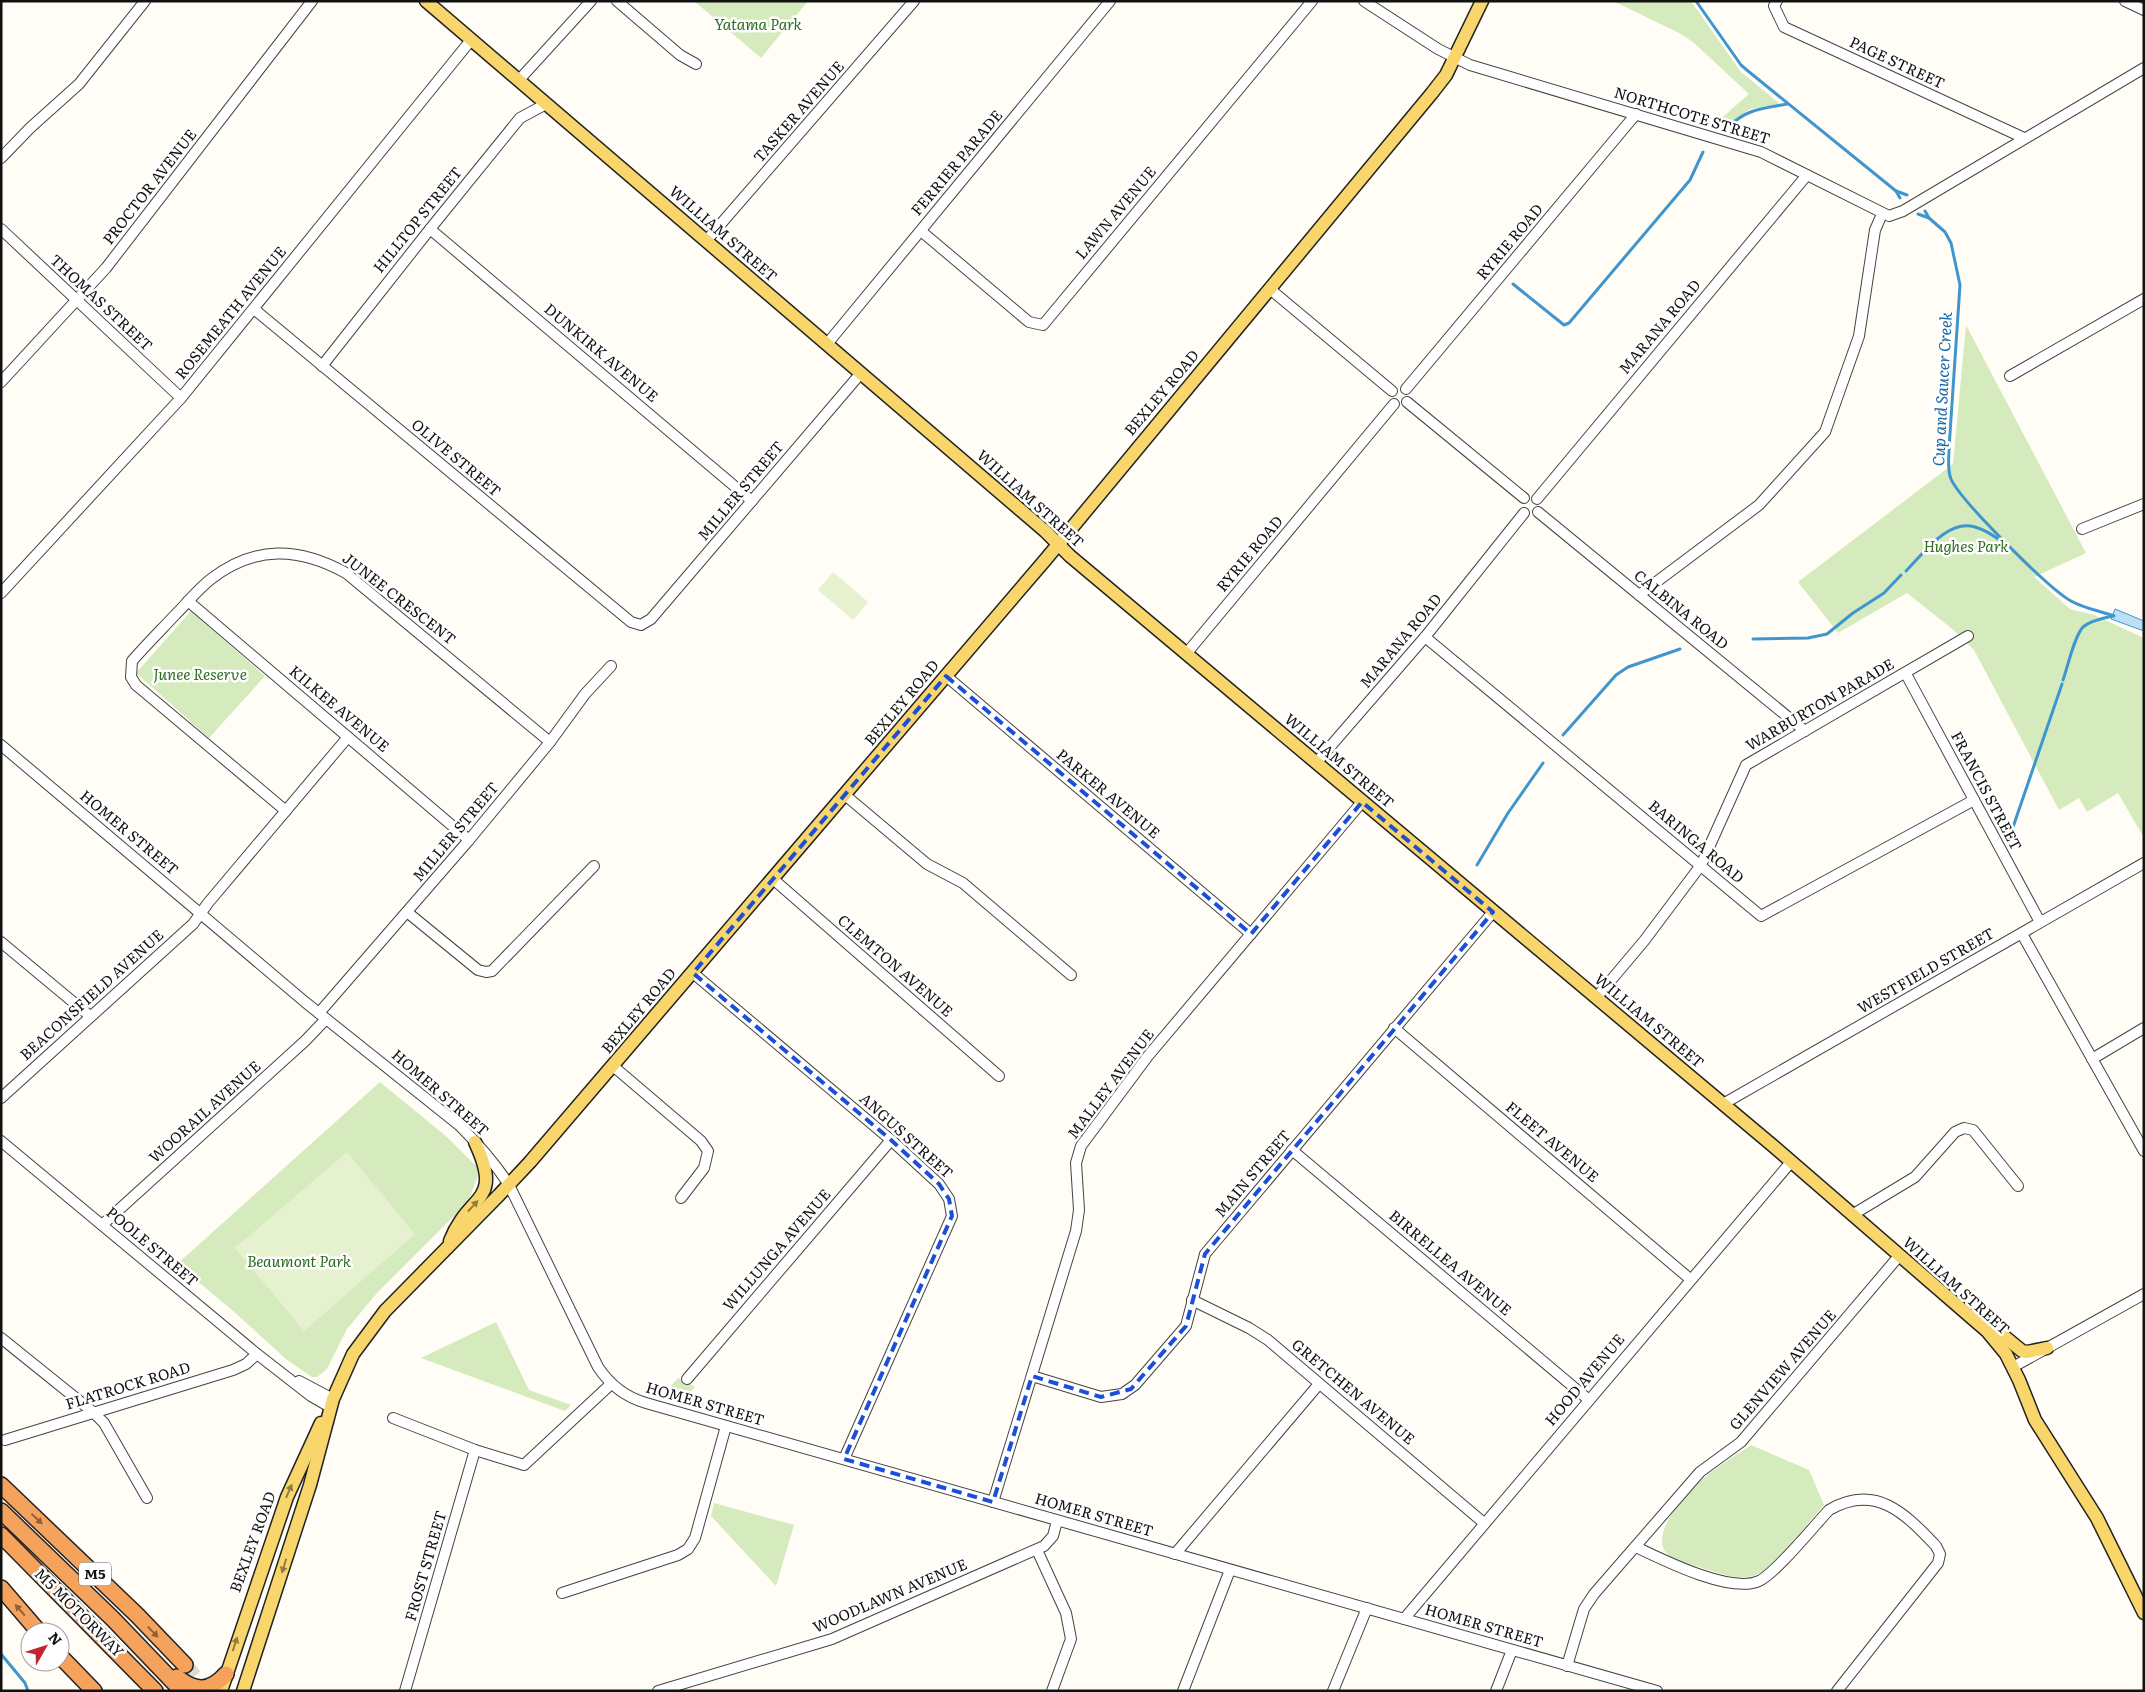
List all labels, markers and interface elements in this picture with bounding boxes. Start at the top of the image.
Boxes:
park label: Yatama Park [714,12,803,35]
street label: PAGE STREET [1846,29,1949,94]
street label: TASKER AVENUE [747,55,849,167]
street label: NORTHCOTE STREET [1611,80,1773,149]
street label: FERRIER PARADE [905,104,1007,220]
street label: PROCTOR AVENUE [96,123,201,249]
street label: LAWN AVENUE [1069,160,1161,264]
street label: HILLTOP STREET [367,161,467,277]
street label: WILLIAM STREET [665,179,783,287]
street label: RYRIE ROAD [1470,198,1548,284]
street label: ROSEMEATH AVENUE [169,241,291,384]
street label: THOMAS STREET [45,248,159,356]
street label: MARANA ROAD [1612,274,1705,378]
street label: DUNKIRK AVENUE [540,297,664,407]
water label: Cup and Saucer Creek [1925,311,1957,467]
street label: BEXLEY ROAD [1118,344,1204,440]
street label: OLIVE STREET [407,412,507,501]
street label: MILLER STREET [691,435,789,545]
street label: WILLIAM STREET [972,443,1090,552]
street label: RYRIE ROAD [1210,510,1288,596]
park label: Hughes Park [1923,534,2009,557]
street label: JUNEE CRESCENT [338,546,462,650]
street label: CALBINA ROAD [1630,563,1734,654]
street label: MARANA ROAD [1353,588,1446,692]
street label: WARBURTON PARADE [1741,652,1898,756]
street label: BEXLEY ROAD [858,654,944,750]
street label: KILKEE AVENUE [285,659,395,757]
park label: Junee Reserve [153,662,247,685]
street label: WILLIAM STREET [1280,707,1400,813]
street label: FRANCIS STREET [1946,726,2029,854]
street label: PARKER AVENUE [1052,743,1166,843]
street label: MILLER STREET [406,776,504,886]
street label: HOMER STREET [76,784,184,880]
street label: BARINGA ROAD [1644,794,1750,888]
street label: CLEMTON AVENUE [833,908,959,1022]
street label: WESTFIELD STREET [1852,921,1998,1018]
street label: BEACONSFIELD AVENUE [14,923,168,1065]
street label: BEXLEY ROAD [595,962,681,1058]
street label: WILLIAM STREET [1590,967,1710,1073]
street label: MALLEY AVENUE [1061,1023,1159,1143]
street label: HOMER STREET [387,1043,495,1141]
street label: WOORAIL AVENUE [143,1054,265,1168]
street label: ANGUS STREET [855,1087,959,1183]
street label: FLEET AVENUE [1501,1095,1605,1187]
street label: MAIN STREET [1208,1124,1295,1222]
street label: WILLUNGA AVENUE [716,1183,835,1315]
street label: POOLE STREET [102,1200,204,1291]
one-way arrow [467,1201,479,1213]
street label: BIRRELLEA AVENUE [1384,1203,1517,1320]
street label: WILLIAM STREET [1898,1230,2016,1339]
park label: Beaumont Park [247,1249,352,1272]
street label: GLENVIEW AVENUE [1723,1304,1841,1434]
street label: HOOD AVENUE [1538,1328,1629,1430]
street label: GRETCHEN AVENUE [1287,1332,1421,1449]
street label: FLATROCK ROAD [62,1355,193,1414]
street label: HOMER STREET [643,1375,767,1430]
one-way arrow [286,1484,294,1498]
street label: HOMER STREET [1032,1486,1156,1541]
street label: BEXLEY ROAD [223,1488,281,1595]
street label: FROST STREET [398,1508,451,1624]
one-way arrow [30,1513,42,1525]
street label: WOODLAWN AVENUE [809,1552,970,1638]
one-way arrow [280,1559,288,1574]
street label: M5 MOTORWAY [30,1562,130,1662]
road number: M5 [79,1562,111,1586]
street label: HOMER STREET [1422,1597,1546,1652]
one-way arrow [14,1604,25,1617]
north arrow [20,1622,70,1672]
one-way arrow [147,1626,159,1638]
text: N [44,1627,68,1649]
one-way arrow [232,1637,240,1652]

